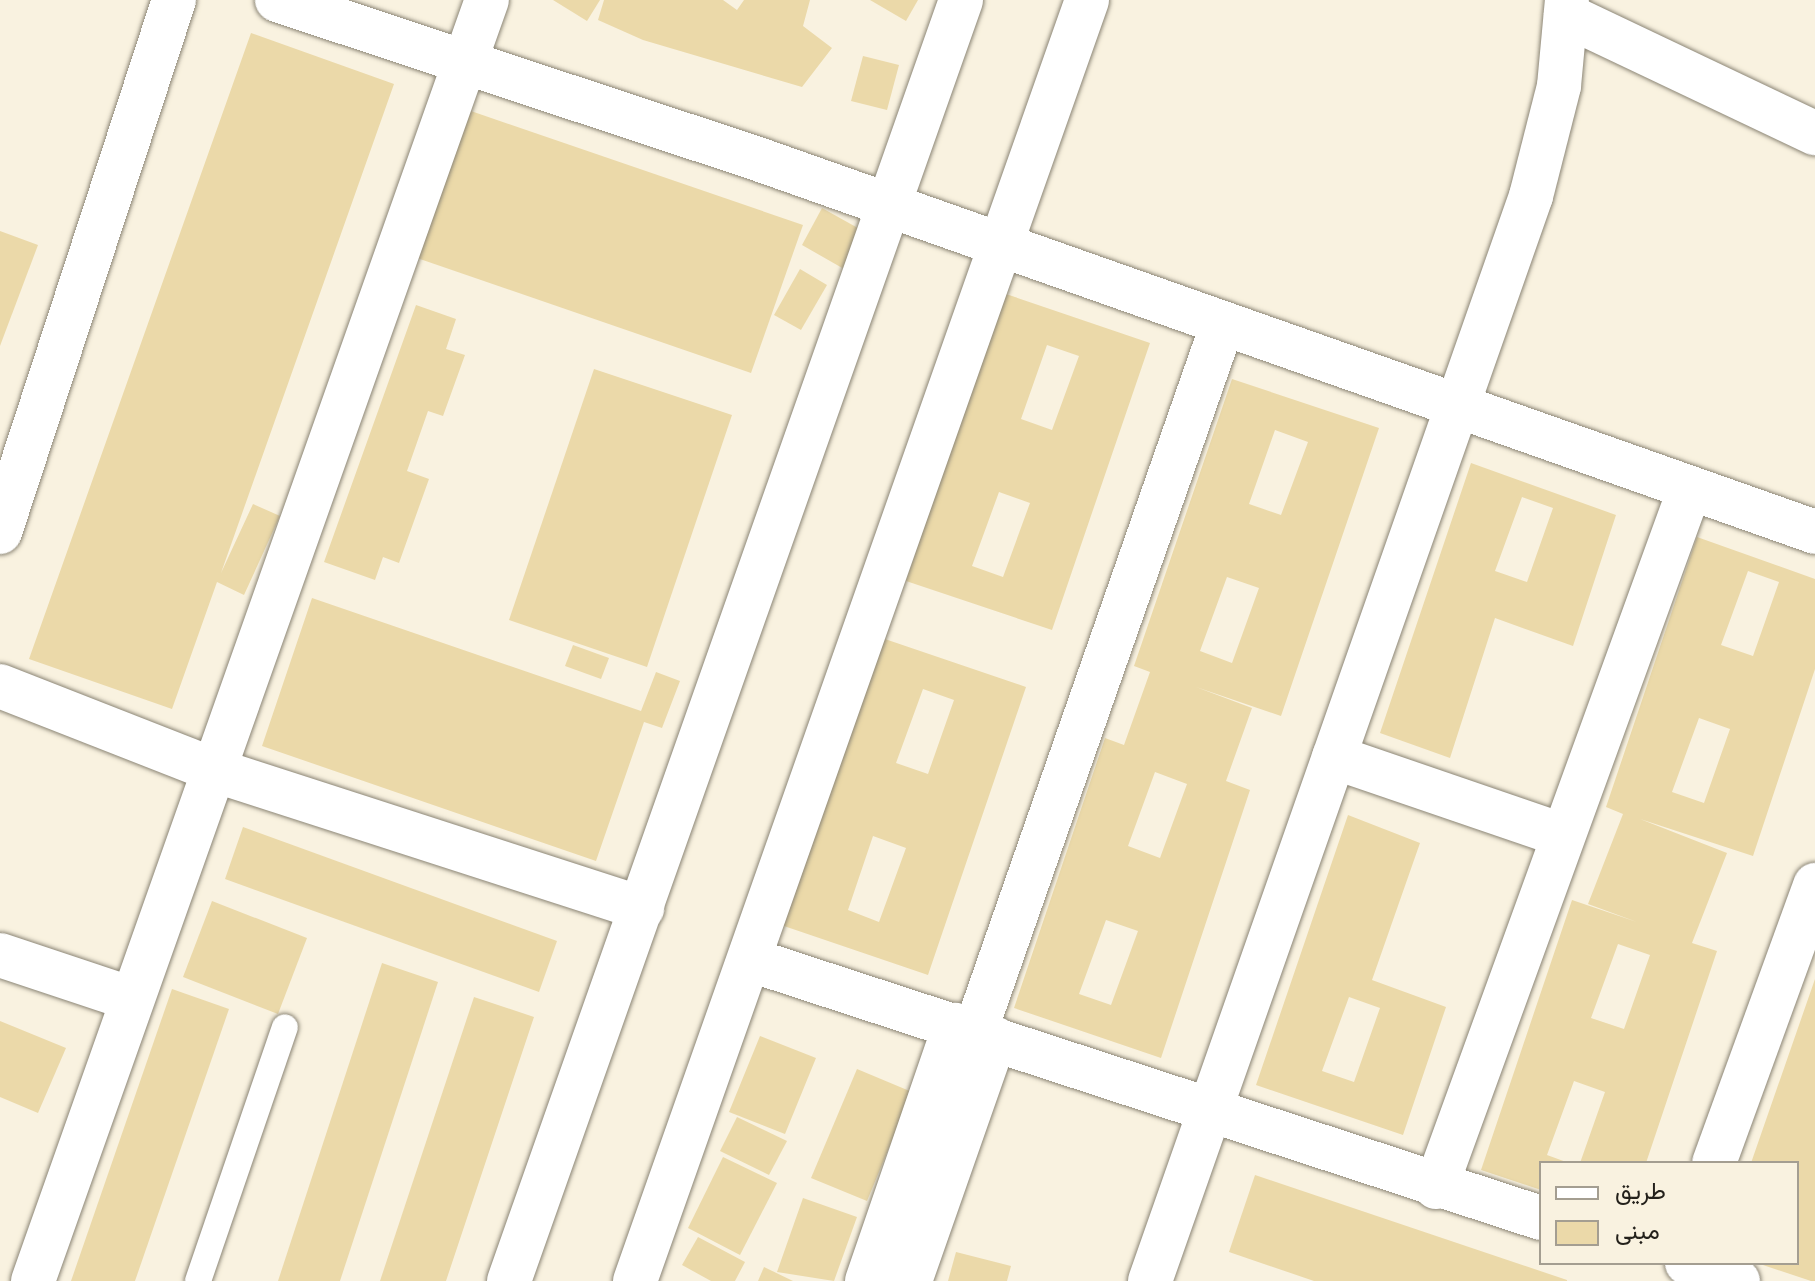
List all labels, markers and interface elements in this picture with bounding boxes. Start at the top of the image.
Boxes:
legend [1539,1161,1799,1265]
text: طريق [1615,1175,1666,1204]
text: مبنى [1615,1215,1660,1244]

